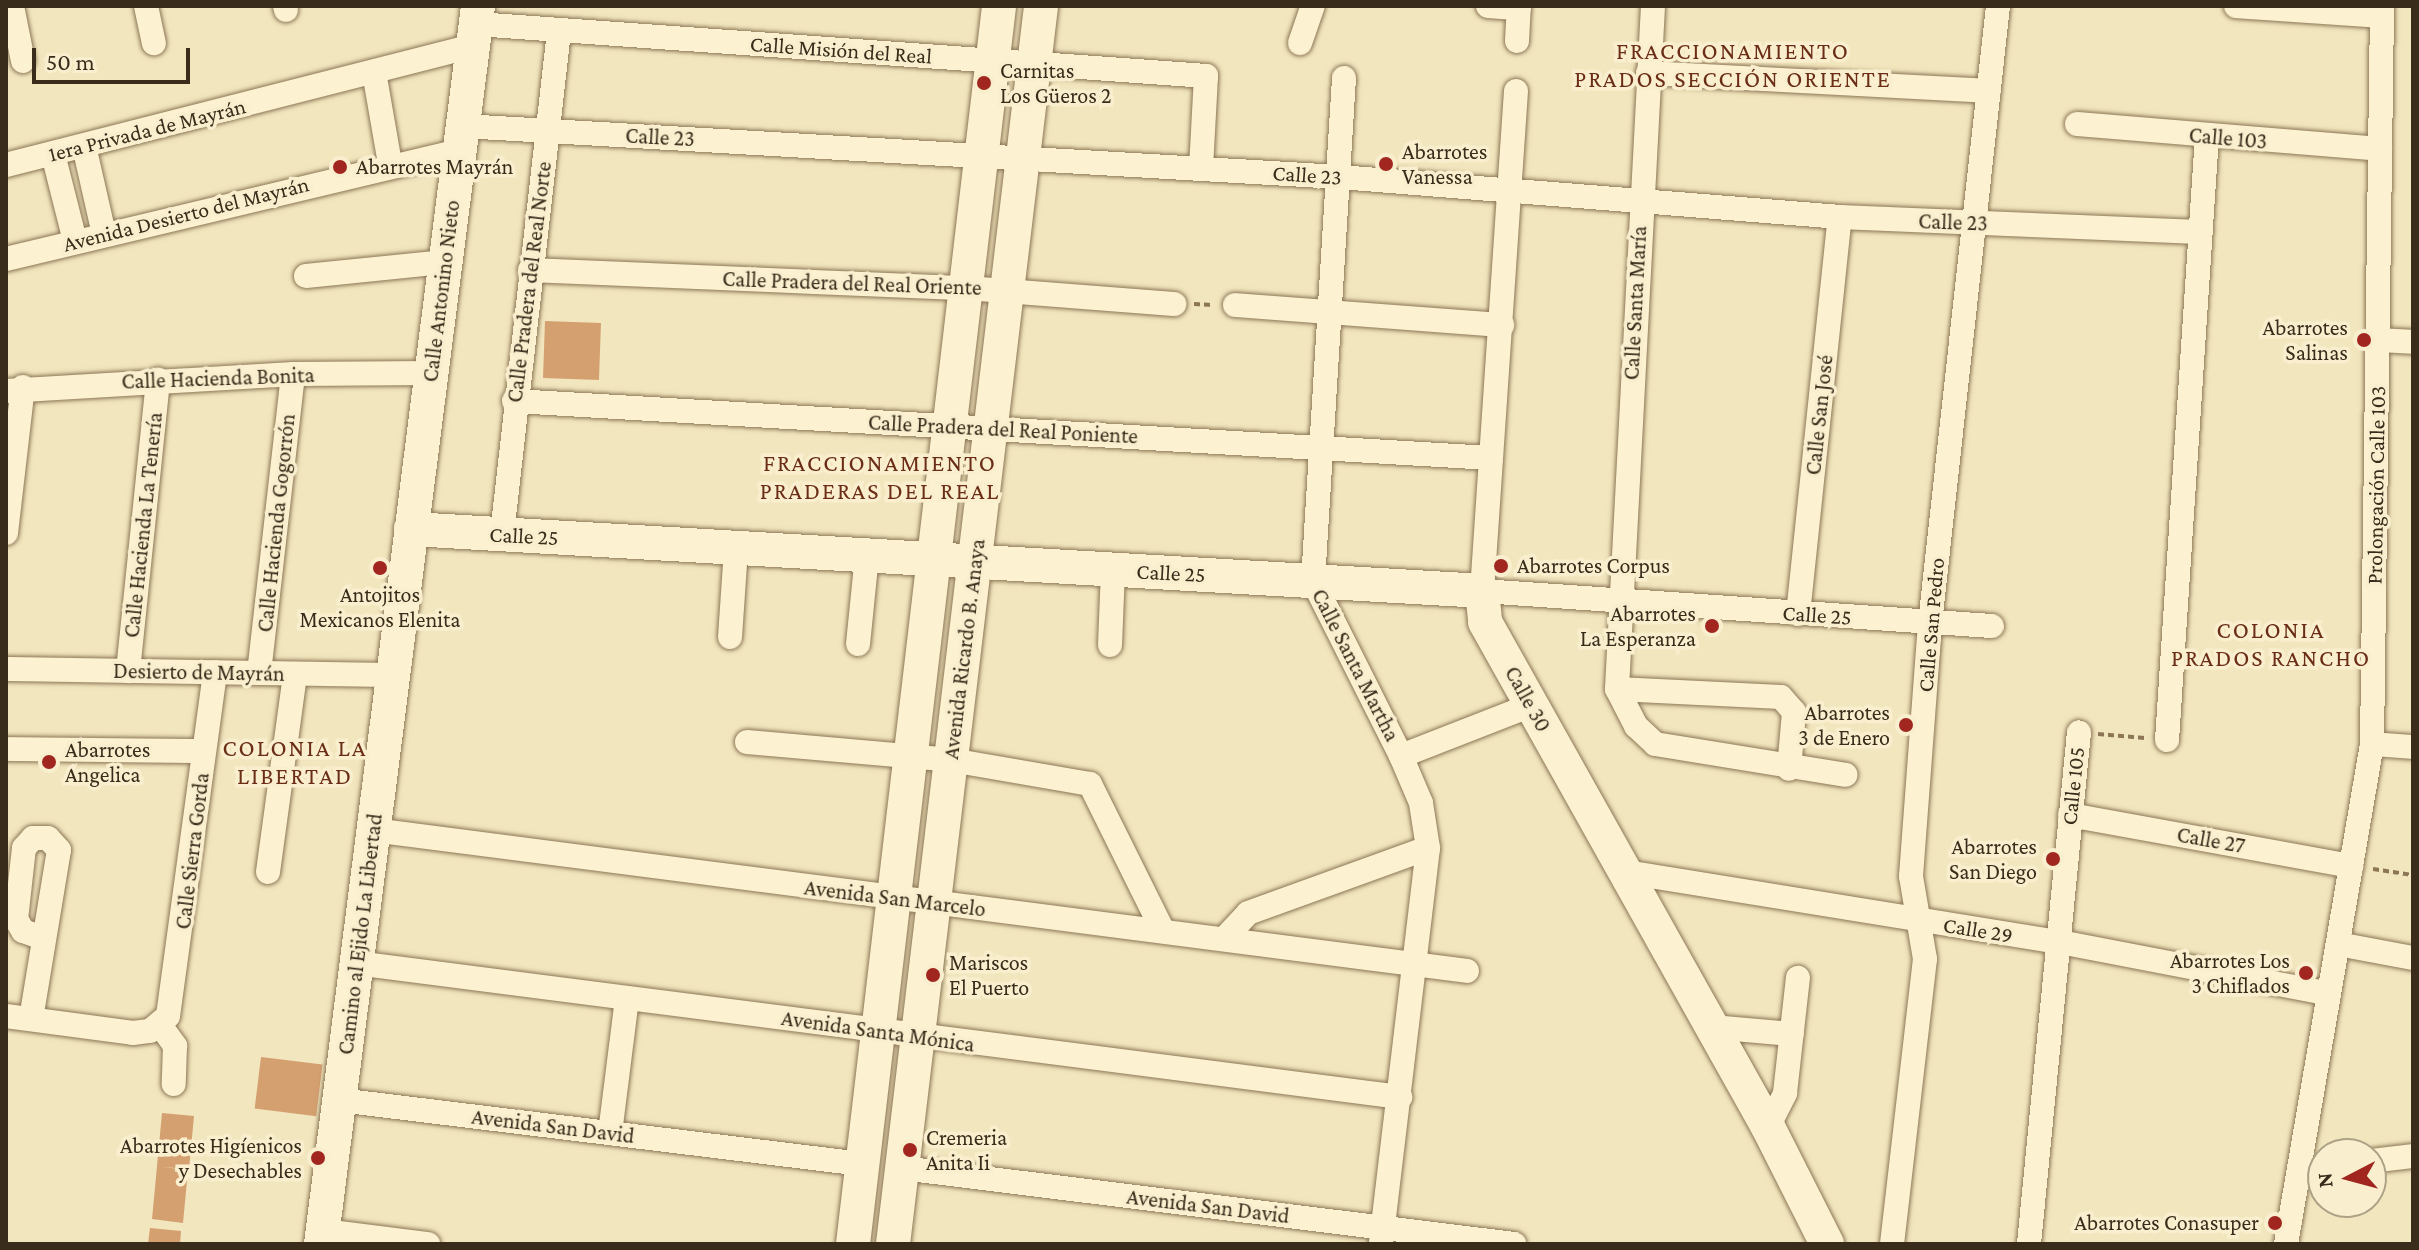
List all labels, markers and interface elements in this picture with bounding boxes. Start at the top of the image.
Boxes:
street label: Calle Misión del Real [749,30,933,70]
scale bar [36,32,194,82]
district label: FRACCIONAMIENTO PRADOS SECCIÓN ORIENTE [1574,37,1892,93]
text: 50 m [46,48,95,75]
place label: Carnitas Los Güeros 2 [1000,57,1111,108]
marker: Carnitas Los Güeros 2 [975,74,993,92]
street label: 1era Privada de Mayrán [45,93,249,167]
street label: Calle 103 [2188,121,2268,155]
street label: Calle 23 [625,122,695,152]
place label: Abarrotes Vanessa [1402,138,1487,190]
place label: Abarrotes Mayrán [356,154,513,180]
marker: Abarrotes Vanessa [1377,155,1395,173]
marker: Abarrotes Mayrán [331,158,349,176]
street label: Calle 23 [1271,159,1343,191]
street label: Calle Pradera del Real Norte [501,160,557,404]
street label: Avenida Desierto del Mayrán [60,171,312,257]
street label: Calle Antonino Nieto [417,198,465,384]
street label: Calle 23 [1918,208,1988,236]
street label: Calle Santa María [1618,225,1652,381]
street label: Calle Pradera del Real Oriente [722,265,982,301]
place label: Abarrotes Salinas [2263,314,2348,366]
marker: Abarrotes Salinas [2355,331,2373,349]
street label: Calle San José [1800,354,1838,476]
street label: Calle Hacienda Bonita [121,361,315,395]
street label: Prolongación Calle 103 [2361,385,2391,585]
street label: Calle Pradera del Real Poniente [867,409,1139,449]
street label: Calle Hacienda La Tenería [118,411,168,639]
street label: Calle Hacienda Gogorrón [251,412,301,634]
district label: FRACCIONAMIENTO PRADERAS DEL REAL [760,449,1000,505]
street label: Calle 25 [489,521,559,551]
street label: Avenida Ricardo B. Anaya [937,537,991,761]
place label: Abarrotes Corpus [1517,553,1670,579]
marker: Abarrotes Corpus [1492,557,1510,575]
street label: Calle San Pedro [1912,557,1950,693]
street label: Calle 25 [1136,558,1206,588]
marker: Antojitos Mexicanos Elenita [371,559,389,577]
place label: Antojitos Mexicanos Elenita [300,581,460,632]
street label: Calle Santa Martha [1306,584,1406,746]
street label: Calle 25 [1782,599,1852,631]
place label: Abarrotes La Esperanza [1580,600,1696,652]
district label: COLONIA PRADOS RANCHO [2171,616,2371,672]
marker: Abarrotes La Esperanza [1703,617,1721,635]
street label: Desierto de Mayrán [113,657,285,687]
street label: Calle 30 [1499,661,1557,737]
place label: Abarrotes 3 de Enero [1798,699,1890,750]
marker: Abarrotes 3 de Enero [1897,716,1915,734]
district label: COLONIA LA LIBERTAD [223,734,367,790]
place label: Abarrotes Angelica [65,736,150,788]
street label: Calle 105 [2056,746,2090,826]
marker: Abarrotes Angelica [40,753,58,771]
street label: Calle Sierra Gorda [169,771,215,931]
street label: Camino al Ejido La Libertad [332,812,388,1056]
street label: Calle 27 [2175,821,2247,859]
place label: Abarrotes San Diego [1949,833,2037,884]
marker: Abarrotes San Diego [2044,850,2062,868]
street label: Avenida San Marcelo [803,874,987,922]
street label: Calle 29 [1941,911,2015,949]
place label: Abarrotes Los 3 Chiflados [2170,947,2290,998]
place label: Mariscos El Puerto [949,949,1029,1000]
marker: Abarrotes Los 3 Chiflados [2297,964,2315,982]
marker: Mariscos El Puerto [924,966,942,984]
street label: Avenida Santa Mónica [780,1004,976,1058]
street label: Avenida San David [470,1103,636,1149]
place label: Cremeria Anita Ii [926,1124,1007,1176]
place label: Abarrotes Higíenicos y Desechables [120,1132,302,1184]
north arrow [2307,1138,2387,1218]
marker: Cremeria Anita Ii [901,1141,919,1159]
marker: Abarrotes Higíenicos y Desechables [309,1149,327,1167]
text: N [2311,1172,2338,1189]
street label: Avenida San David [1125,1183,1291,1229]
place label: Abarrotes Conasuper [2074,1210,2259,1236]
marker: Abarrotes Conasuper [2266,1214,2284,1232]

